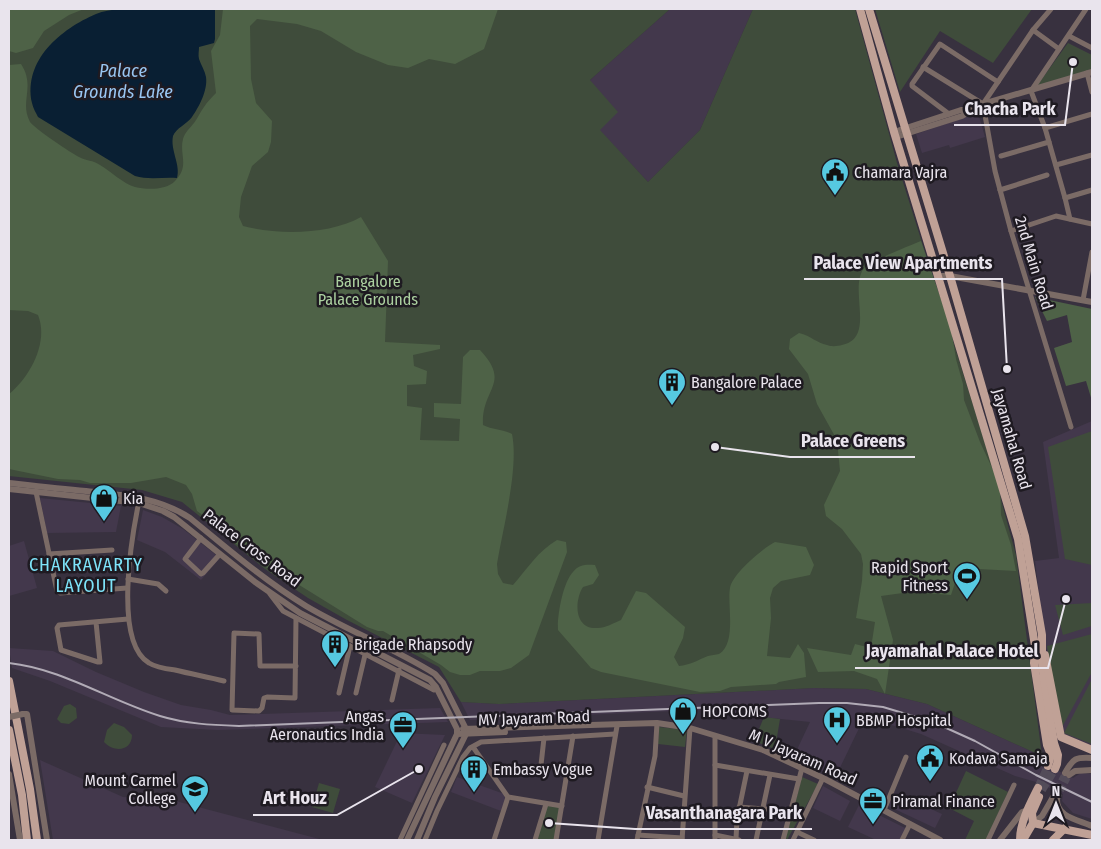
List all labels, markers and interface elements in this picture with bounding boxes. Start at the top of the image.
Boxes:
water label: Palace Grounds Lake [73,60,173,103]
callout: Chacha Park [954,92,1065,125]
text: Chacha Park [964,98,1056,120]
public building icon: Chamara Vajra [820,157,850,196]
place label: Chamara Vajra [854,163,947,182]
street label: 2nd Main Road [1011,214,1057,312]
callout: Palace View Apartments [804,246,1002,279]
text: Palace View Apartments [814,252,993,274]
park label: Bangalore Palace Grounds [318,272,418,309]
building icon: Bangalore Palace [657,367,687,406]
place label: Bangalore Palace [691,373,802,392]
street label: Jayamahal Road [989,386,1035,492]
callout: Palace Greens [790,424,915,457]
text: Palace Greens [801,430,905,452]
shop icon: Kia [89,483,119,522]
place label: Kia [123,489,143,508]
street label: Palace Cross Road [199,505,305,591]
district label: CHAKRAVARTY LAYOUT [29,554,143,597]
place label: Rapid Sport Fitness [871,558,949,595]
sports icon: Rapid Sport Fitness [952,561,982,600]
building icon: Brigade Rhapsody [320,629,350,668]
place label: Brigade Rhapsody [354,635,473,654]
callout: Jayamahal Palace Hotel [855,635,1048,668]
text: Jayamahal Palace Hotel [865,640,1039,662]
shop icon: HOPCOMS [668,696,698,735]
place label: HOPCOMS [702,702,767,721]
hospital icon: BBMP Hospital [822,705,852,744]
place label: Angas Aeronautics India [270,707,384,744]
street label: MV Jayaram Road [478,707,590,729]
office icon: Angas Aeronautics India [388,710,418,749]
place label: BBMP Hospital [856,711,952,730]
street label: M V Jayaram Road [746,725,860,789]
public building icon: Kodava Samaja [915,743,945,782]
place label: Kodava Samaja [949,749,1048,768]
building icon: Embassy Vogue [459,754,489,793]
place label: Embassy Vogue [493,760,593,779]
place label: Mount Carmel College [85,771,176,808]
school or university icon: Mount Carmel College [180,774,210,813]
north arrow [1031,779,1081,829]
callout: Art Houz [253,782,337,815]
text: N [1052,783,1060,800]
office icon: Piramal Finance [858,786,888,825]
text: Art Houz [262,787,327,809]
place label: Piramal Finance [892,792,995,811]
callout: Vasanthanagara Park [635,796,812,829]
text: Vasanthanagara Park [645,802,803,824]

